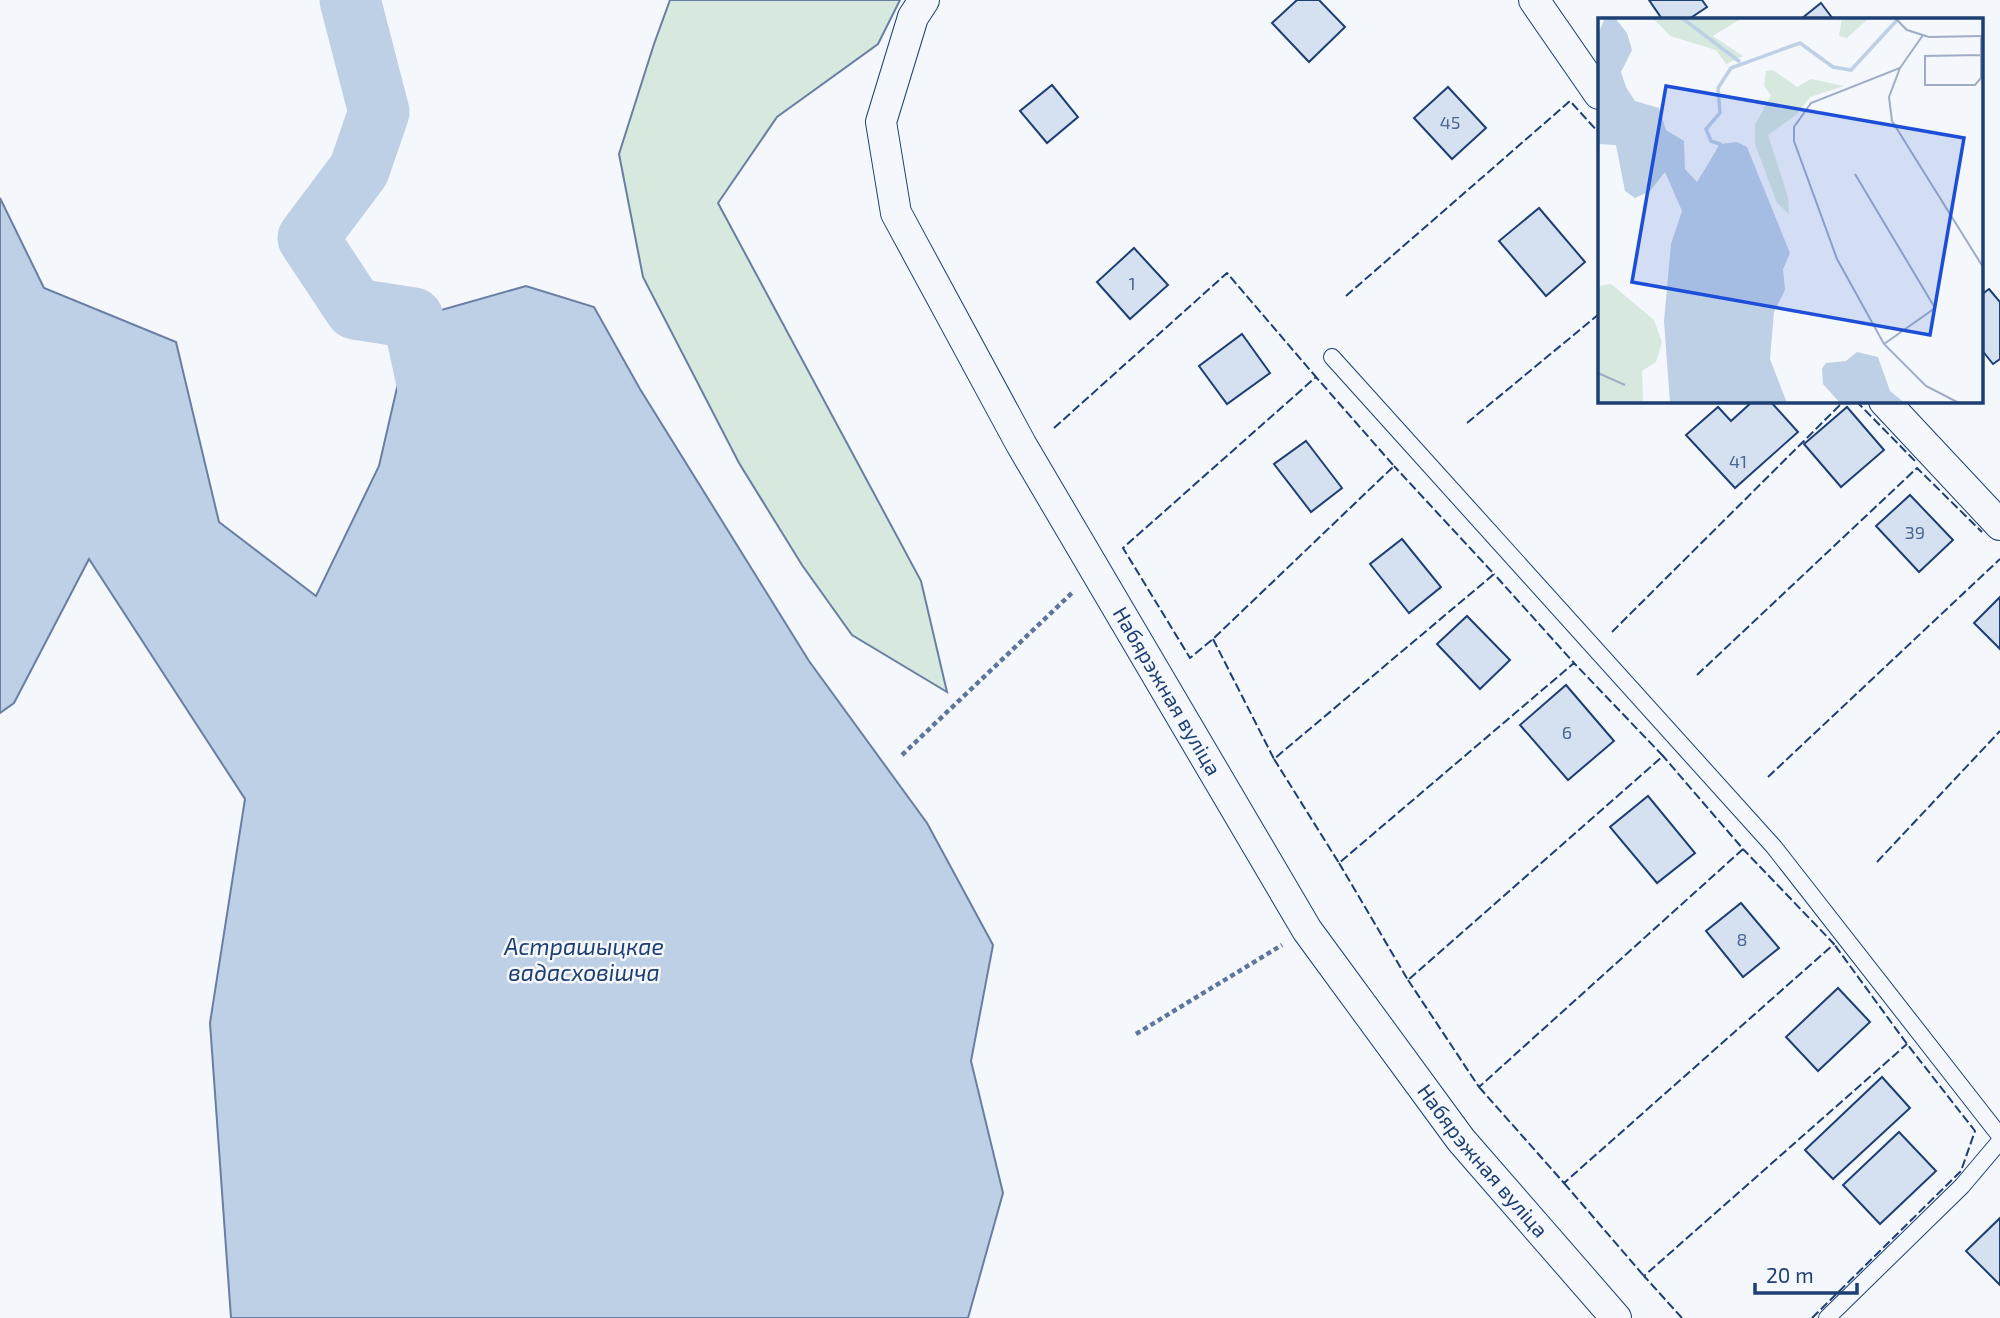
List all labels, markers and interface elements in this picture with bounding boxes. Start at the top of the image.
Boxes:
inset map [1598,18,1982,402]
house number: 45 [1440,111,1460,133]
house number: 1 [1128,272,1136,294]
house number: 41 [1729,450,1747,472]
house number: 39 [1905,521,1925,543]
street label: Набярэжная вуліца [1109,602,1227,780]
house number: 6 [1562,721,1572,743]
house number: 8 [1737,928,1747,950]
water label: Астрашыцкае вадасховішча [503,932,664,986]
street label: Набярэжная вуліца [1413,1078,1554,1242]
scale bar [1755,1252,1856,1296]
text: 20 m [1766,1262,1814,1287]

